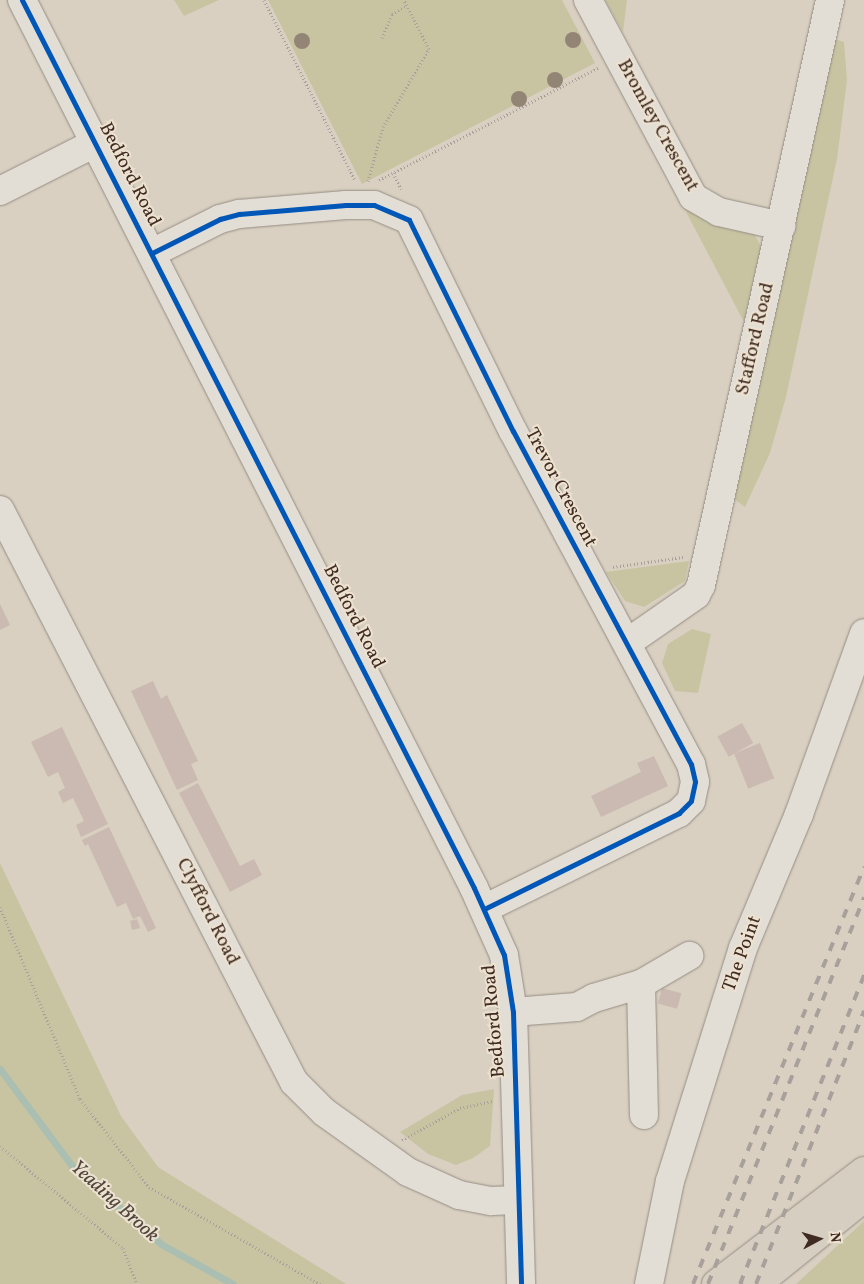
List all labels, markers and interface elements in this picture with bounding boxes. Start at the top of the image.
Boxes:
street label: Bromley Crescent [611,56,703,196]
street label: Bedford Road [93,119,165,231]
street label: Stafford Road [732,281,780,397]
street label: Trevor Crescent [519,424,601,552]
street label: Bedford Road [317,561,389,673]
street label: Clyfford Road [170,855,244,969]
street label: The Point [719,913,767,995]
street label: Bedford Road [479,963,511,1079]
water label: Yeading Brook [65,1156,163,1248]
north arrow [794,1214,844,1264]
text: N [824,1231,844,1243]

